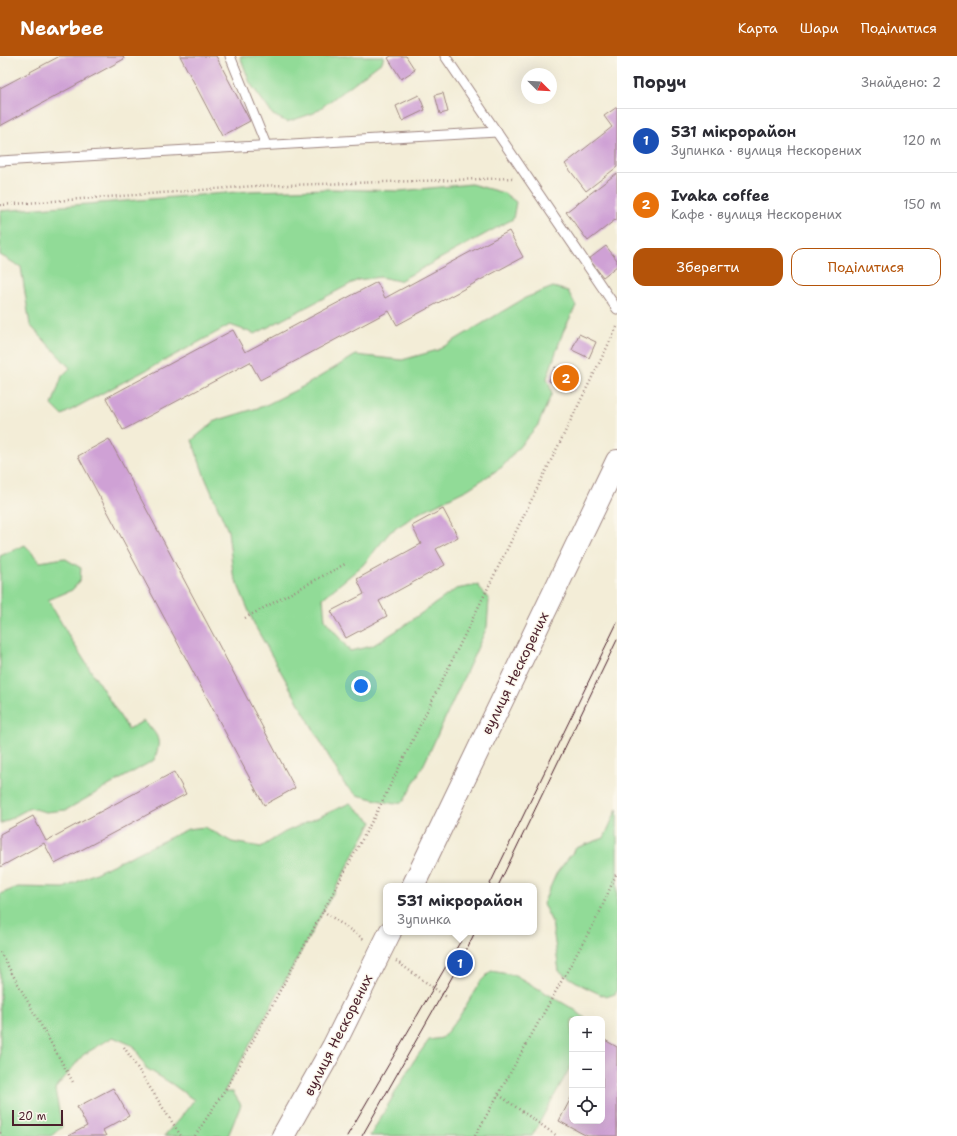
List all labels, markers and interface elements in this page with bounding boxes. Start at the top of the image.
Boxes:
text: Nearbee [20,16,104,41]
text: Карта [738,19,778,37]
text: Шари [800,19,839,37]
text: Поділитися [861,19,937,37]
north arrow [521,68,557,104]
text: Поруч [633,71,686,93]
text: Знайдено: 2 [861,74,941,91]
text: 531 мікрорайон [671,122,796,142]
text: 1 [643,132,649,149]
text: 120 m [903,132,941,149]
text: Зупинка · вулиця Нескорених [671,142,862,159]
text: Ivaka coffee [671,186,770,206]
text: 2 [641,196,651,213]
text: 150 m [903,196,941,213]
text: Кафе · вулиця Нескорених [671,206,842,223]
button: Зберегти [633,248,783,286]
button: Поділитися [791,248,941,286]
pin: 2 [553,363,579,393]
street label: вулиця Нескорених [478,609,552,737]
your location [351,676,371,696]
popup [383,883,537,935]
text: 531 мікрорайон [397,891,523,911]
text: Зупинка [397,911,451,928]
pin: 1 [447,948,473,978]
street label: вулиця Нескорених [300,971,376,1099]
map controls [569,1016,605,1124]
button: + [569,1016,605,1052]
button: − [569,1052,605,1088]
button: locate [569,1088,605,1124]
scale bar [12,1108,63,1127]
text: 20 m [18,1109,46,1124]

